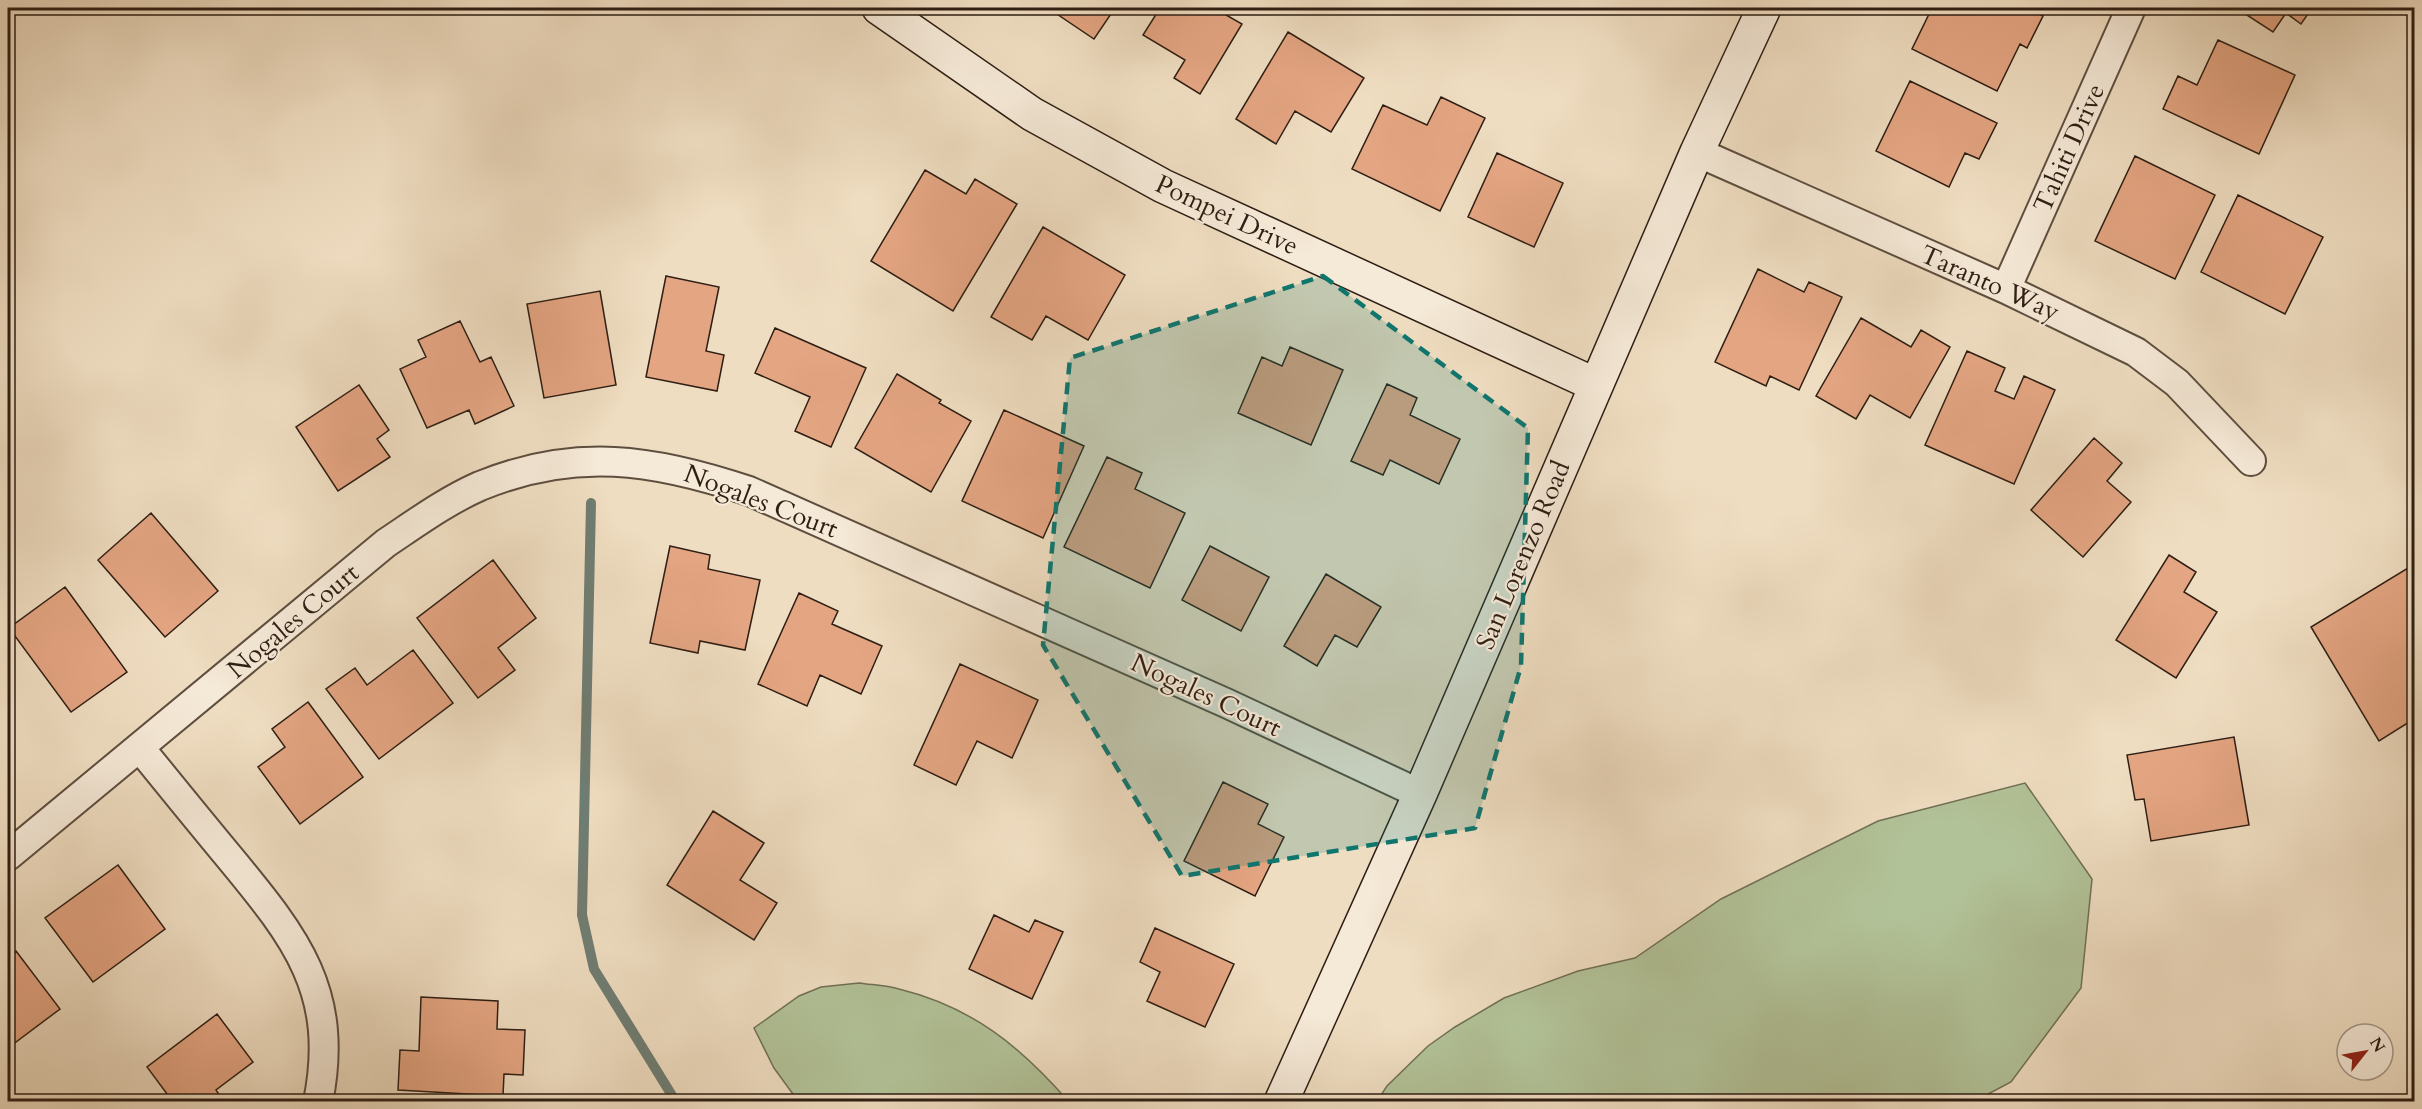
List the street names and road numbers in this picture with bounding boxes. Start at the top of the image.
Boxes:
street label: Tahiti Drive [2025,78,2113,218]
street label: Pompei Drive [1150,167,1304,263]
street label: Taranto Way [1915,237,2065,329]
street label: San Lorenzo Road [1467,455,1579,655]
street label: Nogales Court [679,456,843,546]
street label: Nogales Court [220,556,366,686]
street label: Nogales Court [1125,645,1287,745]

